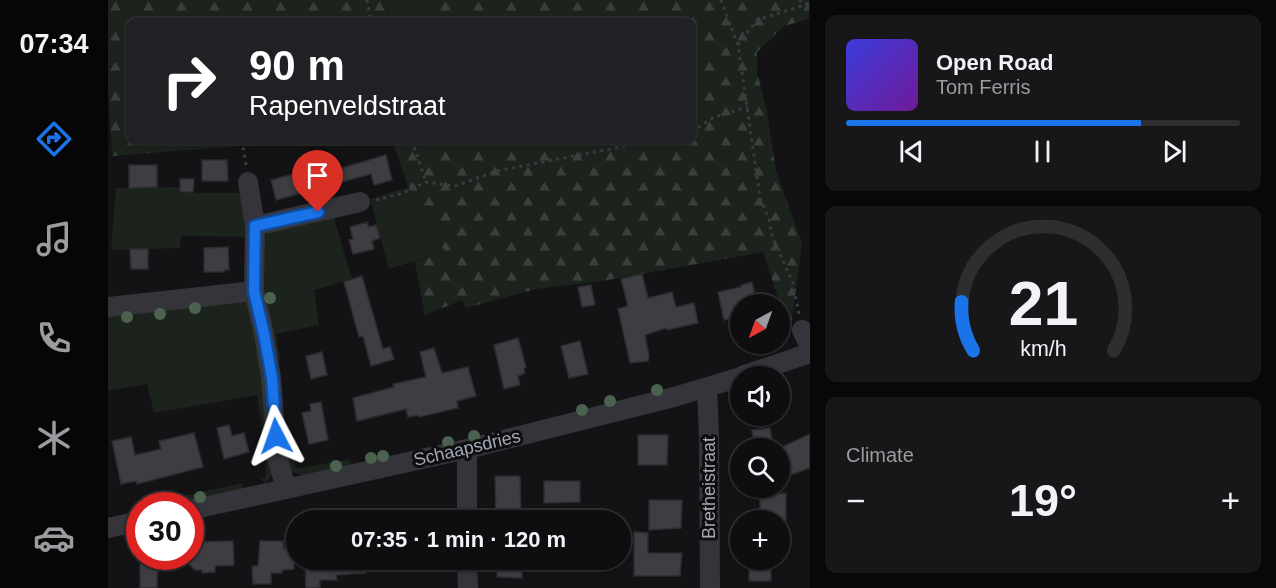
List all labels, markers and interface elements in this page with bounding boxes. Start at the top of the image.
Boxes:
text: 07:34 [19,29,89,59]
icon: right [150,42,228,120]
text: 90 m [249,42,345,89]
text: Open Road [936,50,1053,75]
text: Tom Ferris [936,76,1030,98]
text: Rapenveldstraat [249,91,446,121]
icon: directions [33,118,75,160]
icon: previous [895,135,928,168]
icon: pause [1026,135,1059,168]
icon: next [1158,135,1191,168]
pin [292,150,343,212]
icon: arrive [301,159,334,192]
icon: music [33,218,75,260]
text: 21 [1008,269,1078,338]
north arrow [730,294,790,354]
map controls [730,294,790,570]
icon: phone [33,317,75,359]
text: km/h [1020,337,1066,361]
button: sound [730,366,790,426]
position arrow [244,404,308,468]
icon: climate [33,417,75,459]
street label: Schaapsdries [412,426,522,470]
street label: Bretheistraat [699,437,719,539]
button: search [730,438,790,498]
text: Climate [846,444,914,466]
text: 19° [1009,475,1077,526]
text: − [846,482,865,519]
text: + [1221,482,1240,519]
speed limit sign: 30 [126,492,204,570]
button: + [730,510,790,570]
icon: car [33,517,75,559]
text: 07:35 · 1 min · 120 m [351,527,566,552]

